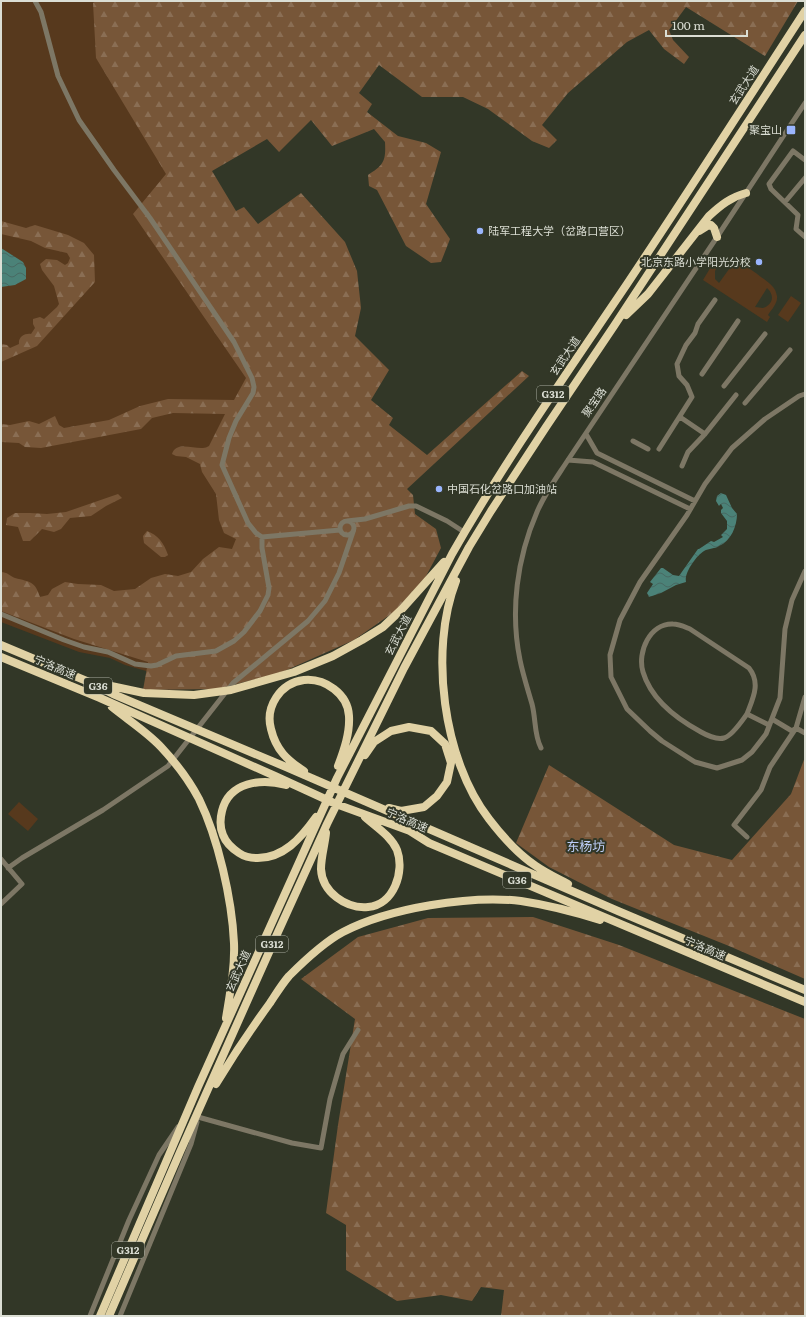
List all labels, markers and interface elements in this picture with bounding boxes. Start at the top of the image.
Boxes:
scale bar [666,12,747,38]
text: 100 m [672,16,705,34]
street label: 玄武大道 [724,62,762,107]
place label: 聚宝山 [749,121,782,137]
marker: 聚宝山 [785,124,797,136]
place label: 陆军工程大学（岔路口营区） [488,222,631,238]
marker: 陆军工程大学（岔路口营区） [475,226,485,236]
place label: 北京东路小学阳光分校 [641,253,751,269]
marker: 北京东路小学阳光分校 [754,257,764,267]
street label: 玄武大道 [545,333,583,378]
street label: 聚宝路 [577,383,609,420]
road number: G312 [537,386,569,402]
place label: 中国石化岔路口加油站 [447,480,557,496]
marker: 中国石化岔路口加油站 [434,484,444,494]
street label: 玄武大道 [380,611,414,658]
street label: 宁洛高速 [32,650,79,682]
road number: G36 [84,678,112,694]
street label: 宁洛高速 [384,803,431,835]
district label: 东杨坊 [566,836,606,855]
road number: G36 [503,872,531,888]
street label: 宁洛高速 [682,931,729,963]
road number: G312 [256,936,288,952]
street label: 玄武大道 [221,947,253,994]
road number: G312 [112,1242,144,1258]

